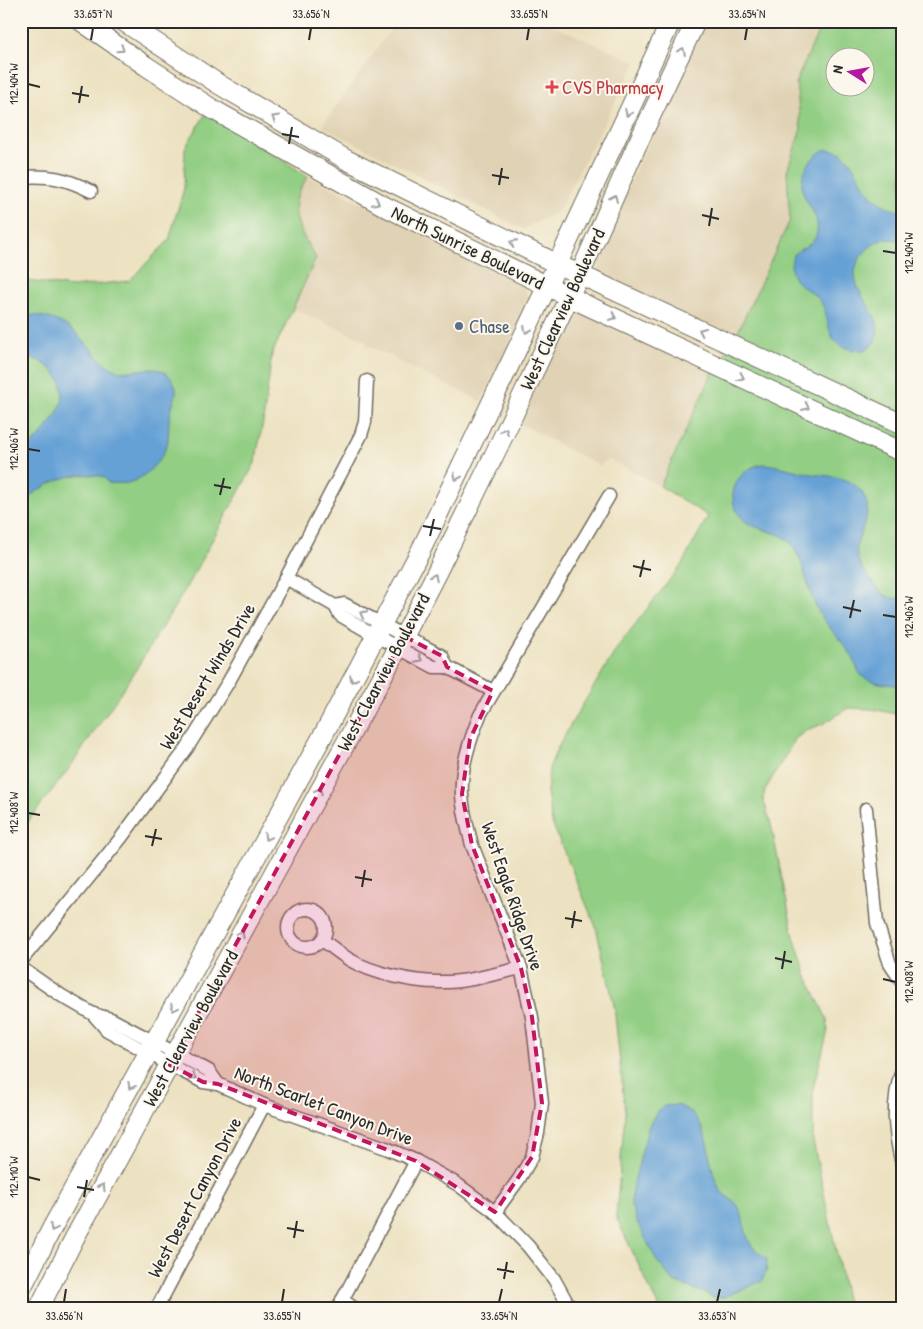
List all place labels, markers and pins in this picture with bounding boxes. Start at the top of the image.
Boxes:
place label: CVS Pharmacy [562,74,664,100]
marker: CVS Pharmacy [546,81,558,93]
place label: Chase [469,313,510,339]
marker: Chase [453,320,465,332]

